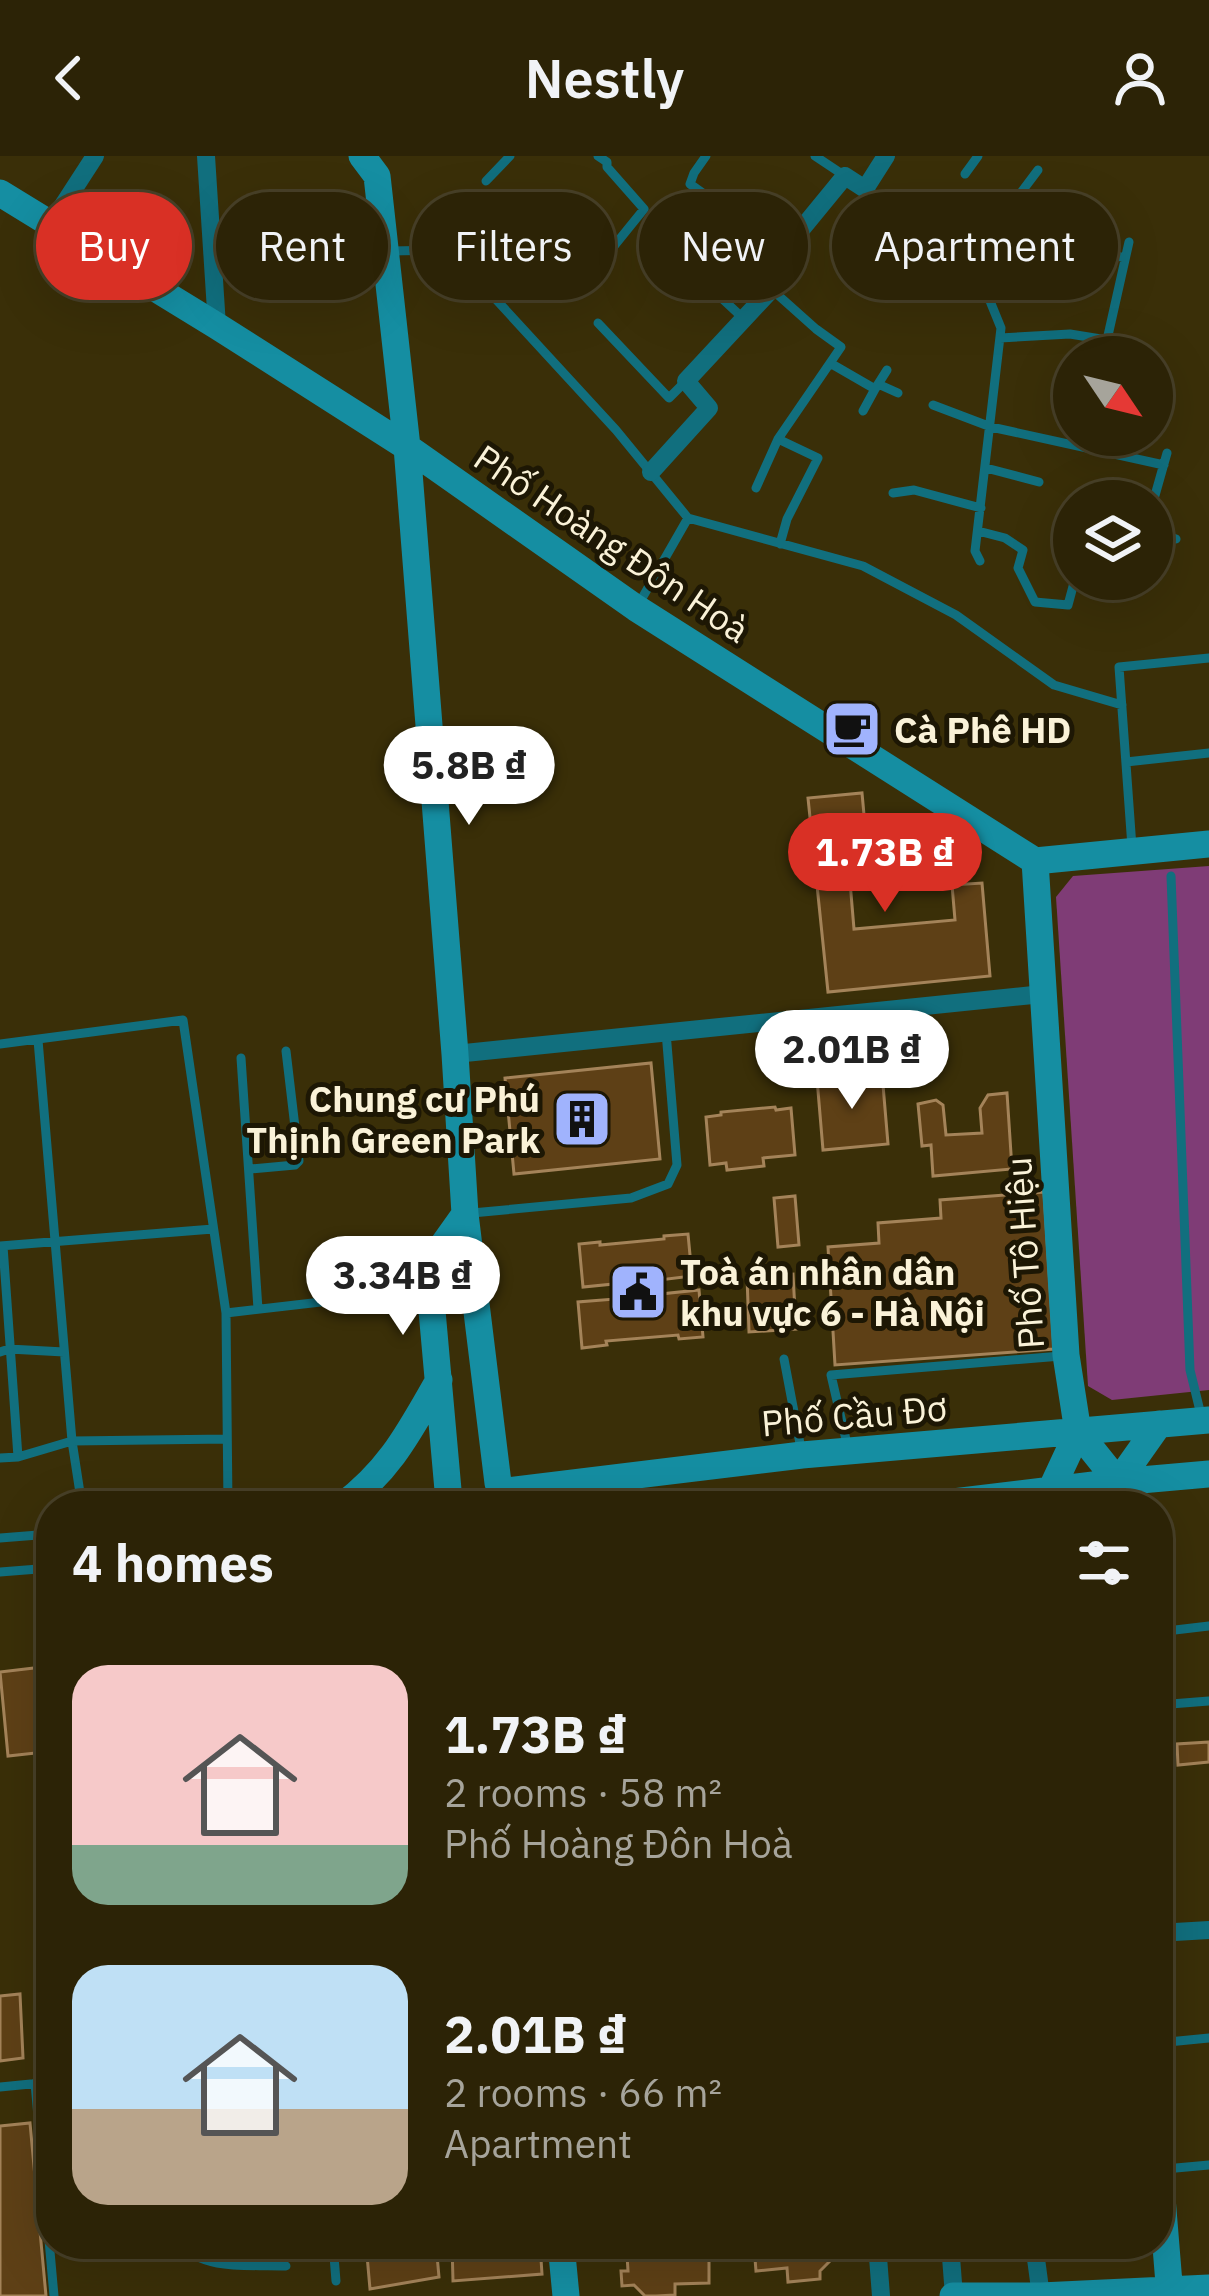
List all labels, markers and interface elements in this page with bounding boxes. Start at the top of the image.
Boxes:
text: Nestly [525,43,684,113]
icon: back [36,45,102,111]
icon: person [1107,45,1173,111]
chip: Buy [36,192,192,300]
chip: Rent [216,192,388,300]
chip: Filters [412,192,615,300]
chip: New [639,192,808,300]
chip: Apartment [832,192,1118,300]
north arrow [1053,336,1173,456]
map controls [1053,336,1173,600]
street label: Phố Hoàng Đôn Hoà [465,434,759,652]
button: layers [1053,480,1173,600]
cafe icon: Cà Phê HD [821,698,883,760]
place label: Cà Phê HD [894,706,1071,753]
pin: 5.8B ₫ [371,726,567,828]
text: 5.8B ₫ [411,739,527,790]
pin: 1.73B ₫ [774,813,996,915]
text: 1.73B ₫ [815,826,955,877]
pin: 2.01B ₫ [741,1010,963,1112]
text: 2.01B ₫ [782,1023,922,1074]
place label: Chung cư Phú Thịnh Green Park [246,1075,540,1163]
building icon: Chung cư Phú Thịnh Green Park [551,1088,613,1150]
street label: Phố Tô Hiệu [994,1155,1054,1351]
pin: 3.34B ₫ [292,1236,514,1338]
place label: Toà án nhân dân khu vực 6 - Hà Nội [680,1248,985,1336]
text: 3.34B ₫ [333,1249,473,1300]
public building icon: Toà án nhân dân khu vực 6 - Hà Nội [607,1261,669,1323]
street label: Phố Cầu Đơ [759,1383,949,1447]
text: 4 homes [72,1530,274,1596]
icon: filters [1071,1530,1137,1596]
text: 1.73B ₫ [444,1701,627,1767]
icon: home [168,1713,312,1857]
text: 2 rooms · 58 m² [444,1767,722,1818]
text: Phố Hoàng Đôn Hoà [444,1818,793,1869]
text: 2.01B ₫ [444,2001,627,2067]
icon: home [168,2013,312,2157]
text: 2 rooms · 66 m² [444,2067,722,2118]
text: Apartment [444,2118,632,2169]

